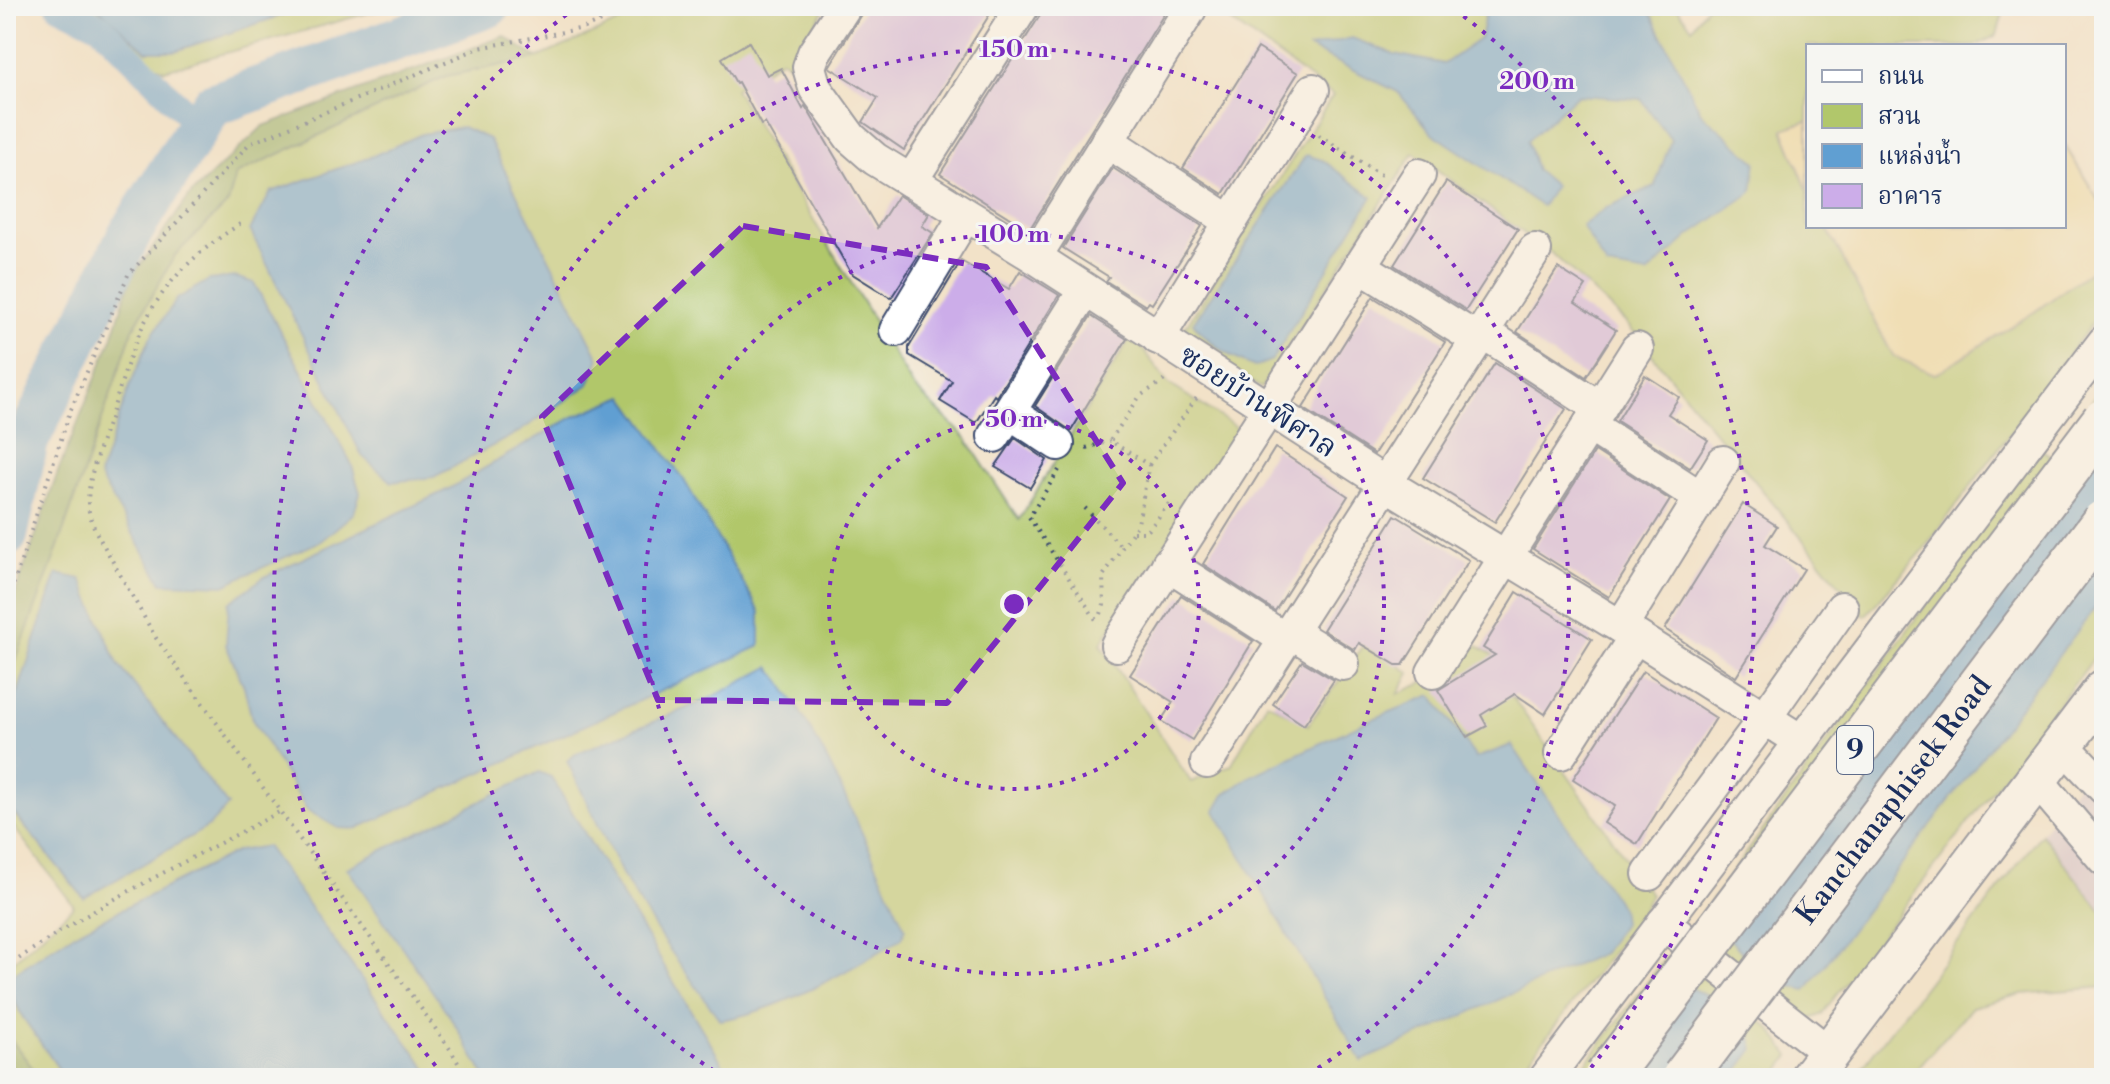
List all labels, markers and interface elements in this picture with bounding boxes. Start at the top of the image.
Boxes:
text: 150 m [979,35,1049,65]
legend [1806,44,2066,228]
text: ถนน [1878,62,1924,92]
text: 200 m [1499,67,1575,97]
text: สวน [1878,102,1921,132]
text: แหล่งน้ำ [1878,138,1962,172]
text: อาคาร [1878,182,1943,212]
text: 100 m [978,220,1050,250]
street label: ซอยบ้านพิศาล [1172,337,1344,467]
text: 50 m [985,405,1043,435]
centre of rings [1000,590,1028,618]
street label: Kanchanaphisek Road [1788,668,2000,932]
road number: 9 [1837,726,1873,774]

